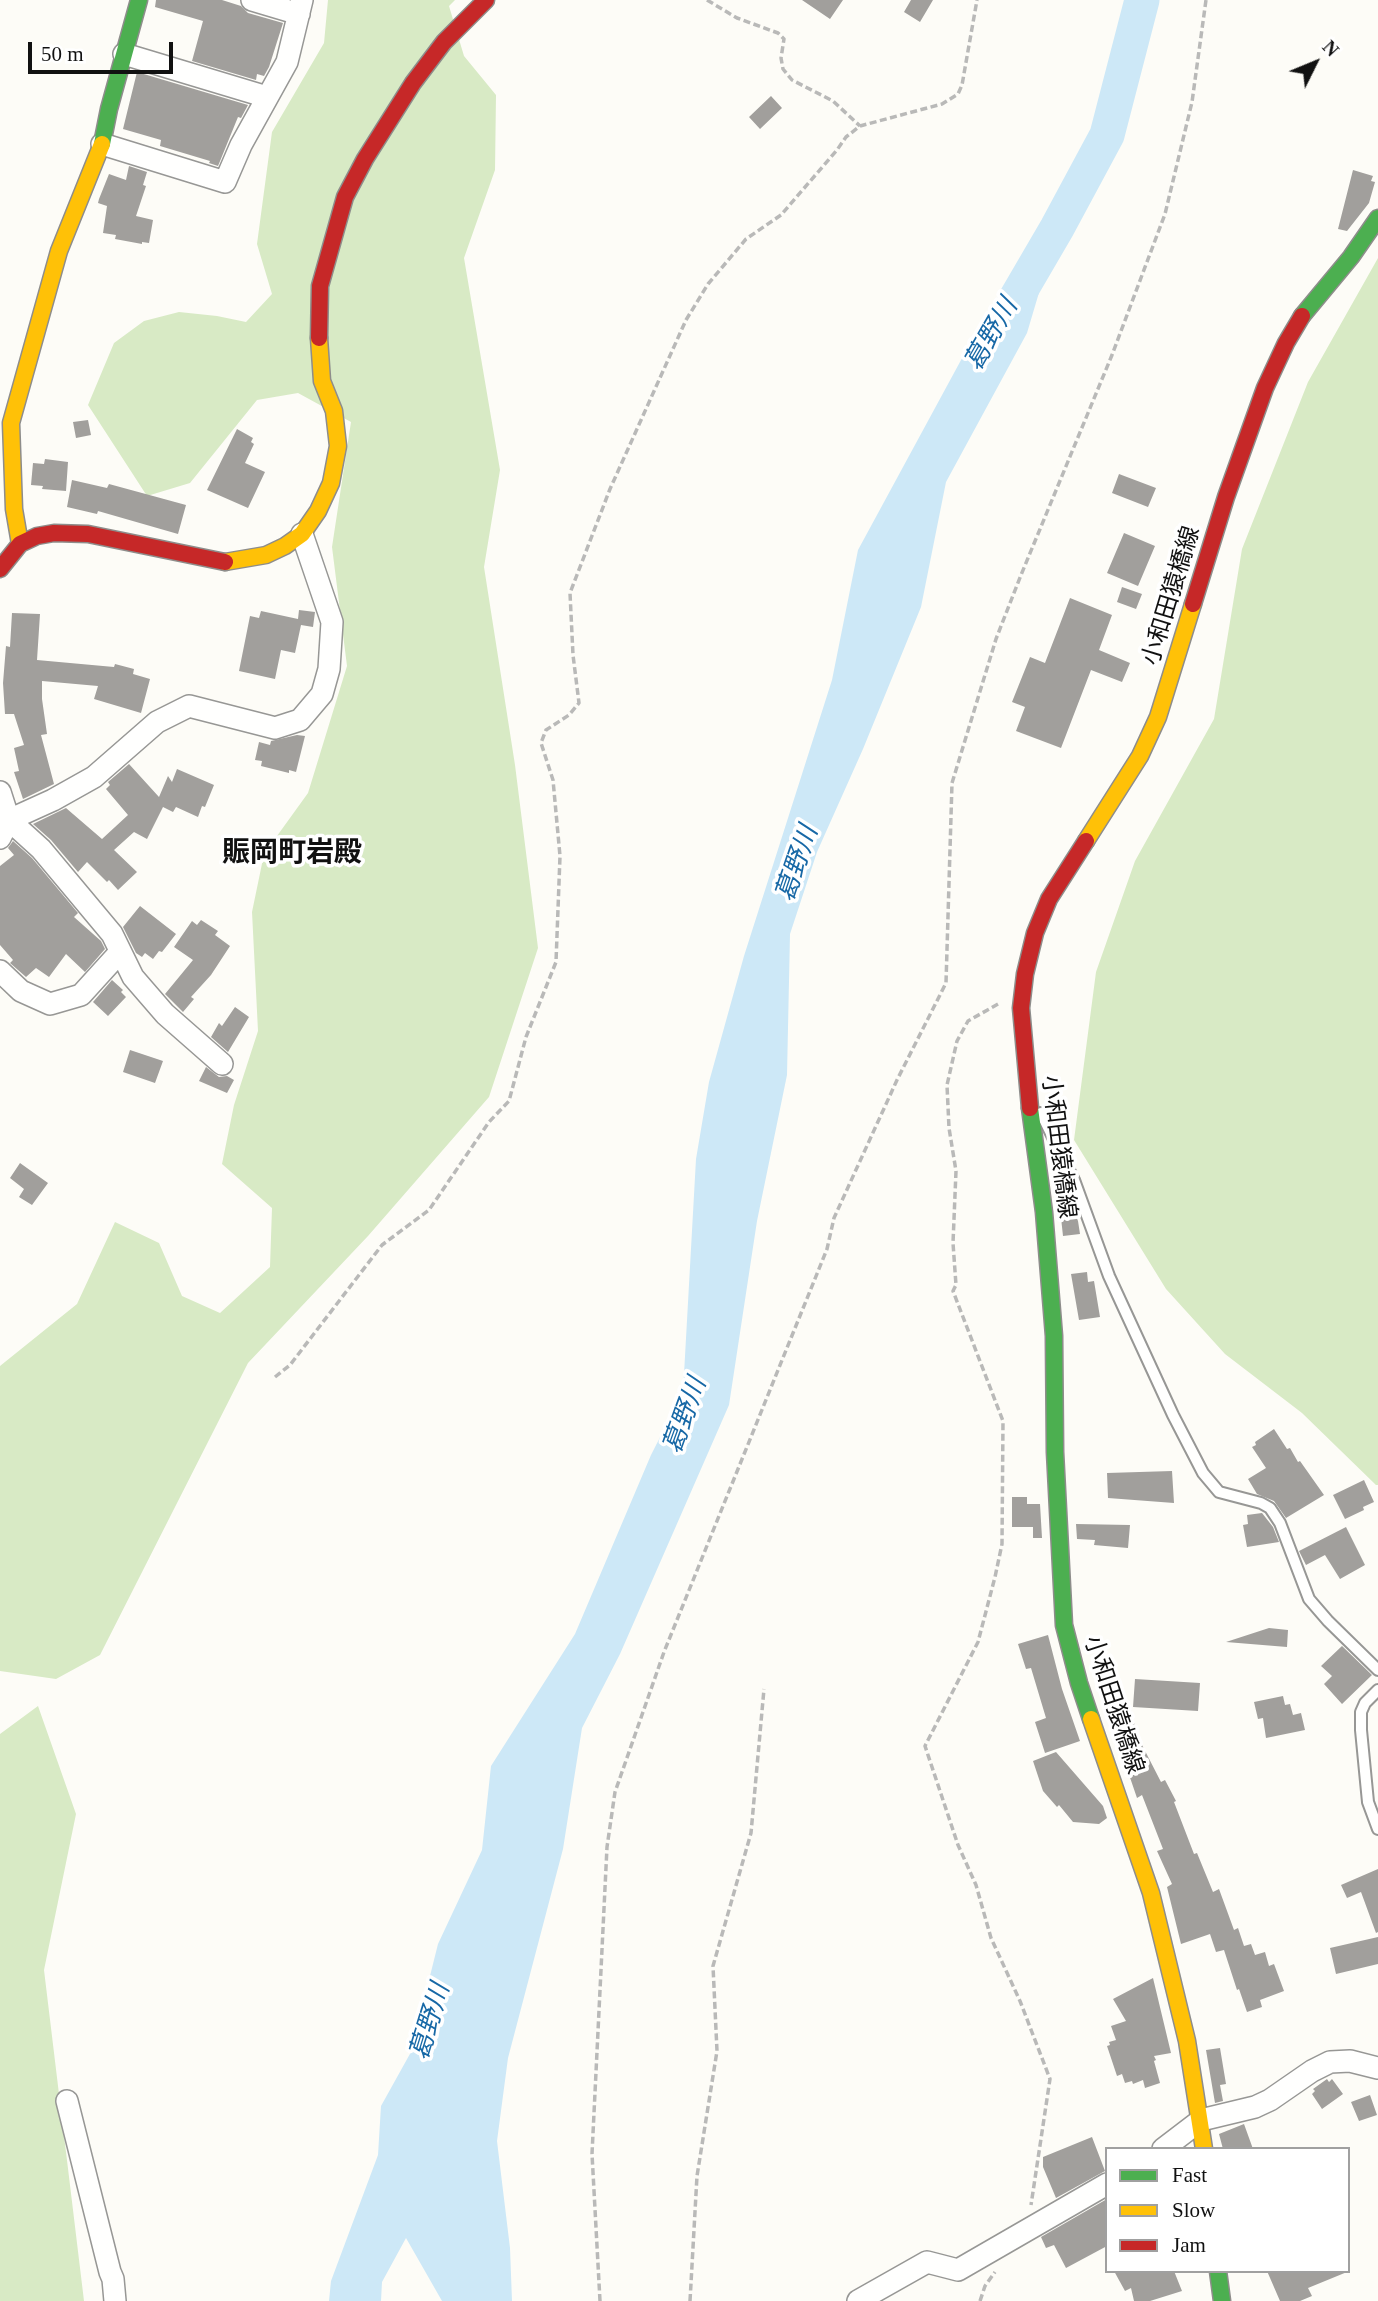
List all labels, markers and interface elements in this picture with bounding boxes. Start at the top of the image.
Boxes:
scale bar [32,28,177,72]
north arrow [1280,28,1350,98]
text: N [1318,36,1343,61]
text: 50 m [41,42,84,66]
water label: 葛野川 [959,293,1025,377]
street label: 小和田猿橋線 [1137,523,1207,669]
water label: 葛野川 [771,822,825,906]
district label: 賑岡町岩殿 [222,837,362,871]
street label: 小和田猿橋線 [1035,1074,1081,1220]
water label: 葛野川 [658,1374,714,1458]
street label: 小和田猿橋線 [1077,1632,1149,1778]
water label: 葛野川 [405,1980,457,2064]
legend [1105,2147,1350,2273]
text: Fast [1172,2163,1207,2187]
text: Slow [1172,2198,1215,2222]
text: Jam [1172,2233,1206,2257]

